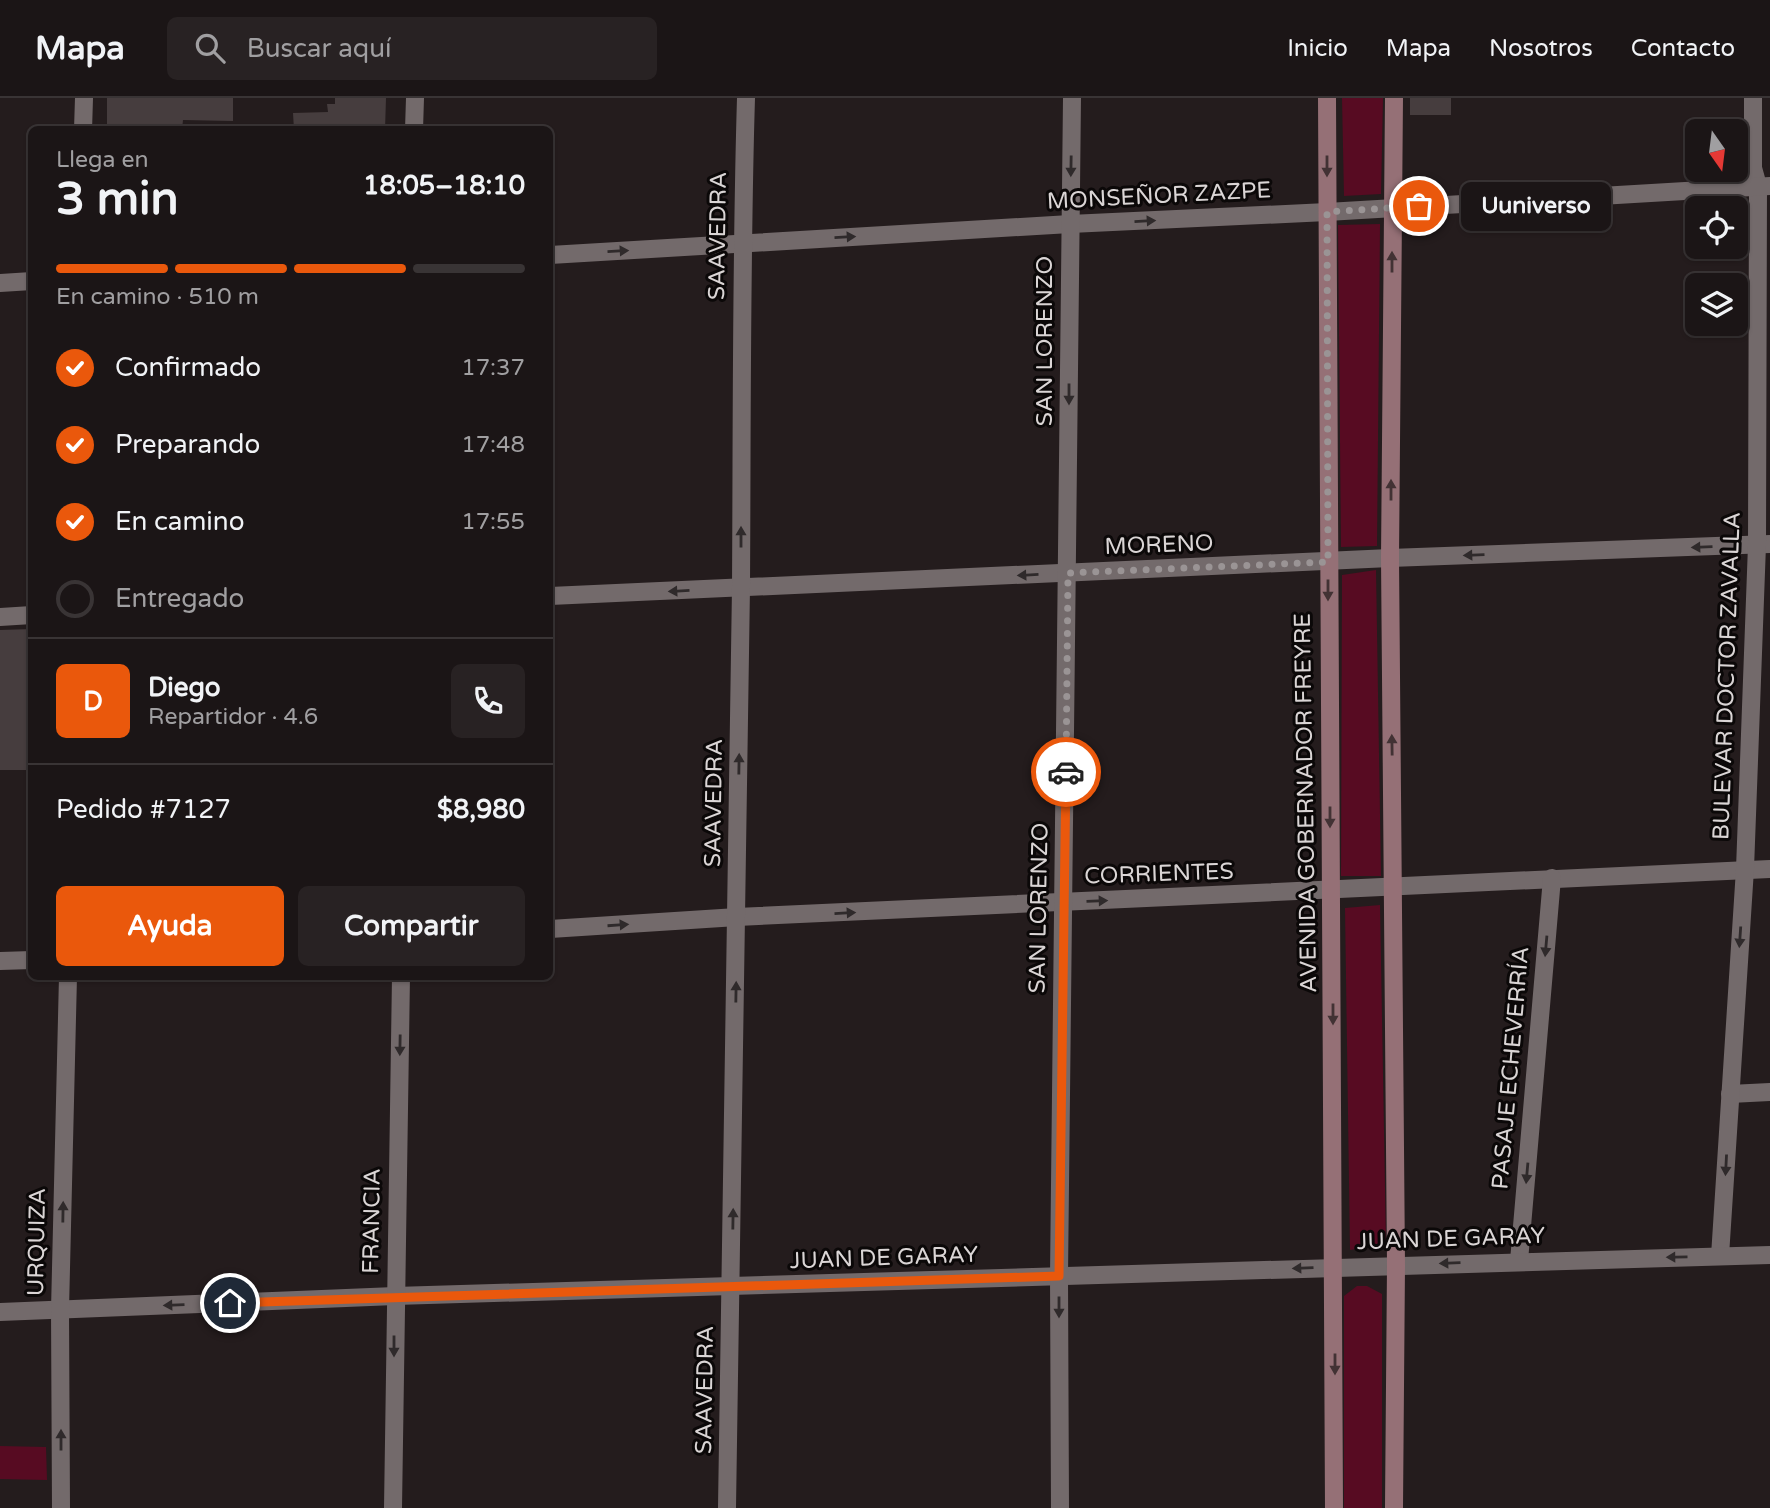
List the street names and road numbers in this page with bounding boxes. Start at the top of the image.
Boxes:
street label: SAAVEDRA [703,172,733,300]
street label: MONSEÑOR ZAZPE [1046,176,1272,216]
street label: SAN LORENZO [1031,256,1059,426]
street label: BULEVAR DOCTOR ZAVALLA [1707,511,1747,841]
street label: MORENO [1104,529,1214,561]
street label: AVENIDA GOBERNADOR FREYRE [1289,613,1323,993]
street label: SAAVEDRA [699,739,729,867]
street label: SAN LORENZO [1024,822,1054,994]
street label: CORRIENTES [1084,857,1234,891]
street label: PASAJE ECHEVERRÍA [1486,945,1536,1191]
street label: FRANCIA [357,1168,387,1274]
street label: URQUIZA [22,1188,52,1296]
street label: JUAN DE GARAY [1356,1222,1546,1256]
street label: JUAN DE GARAY [789,1241,979,1275]
street label: SAAVEDRA [690,1326,720,1454]

